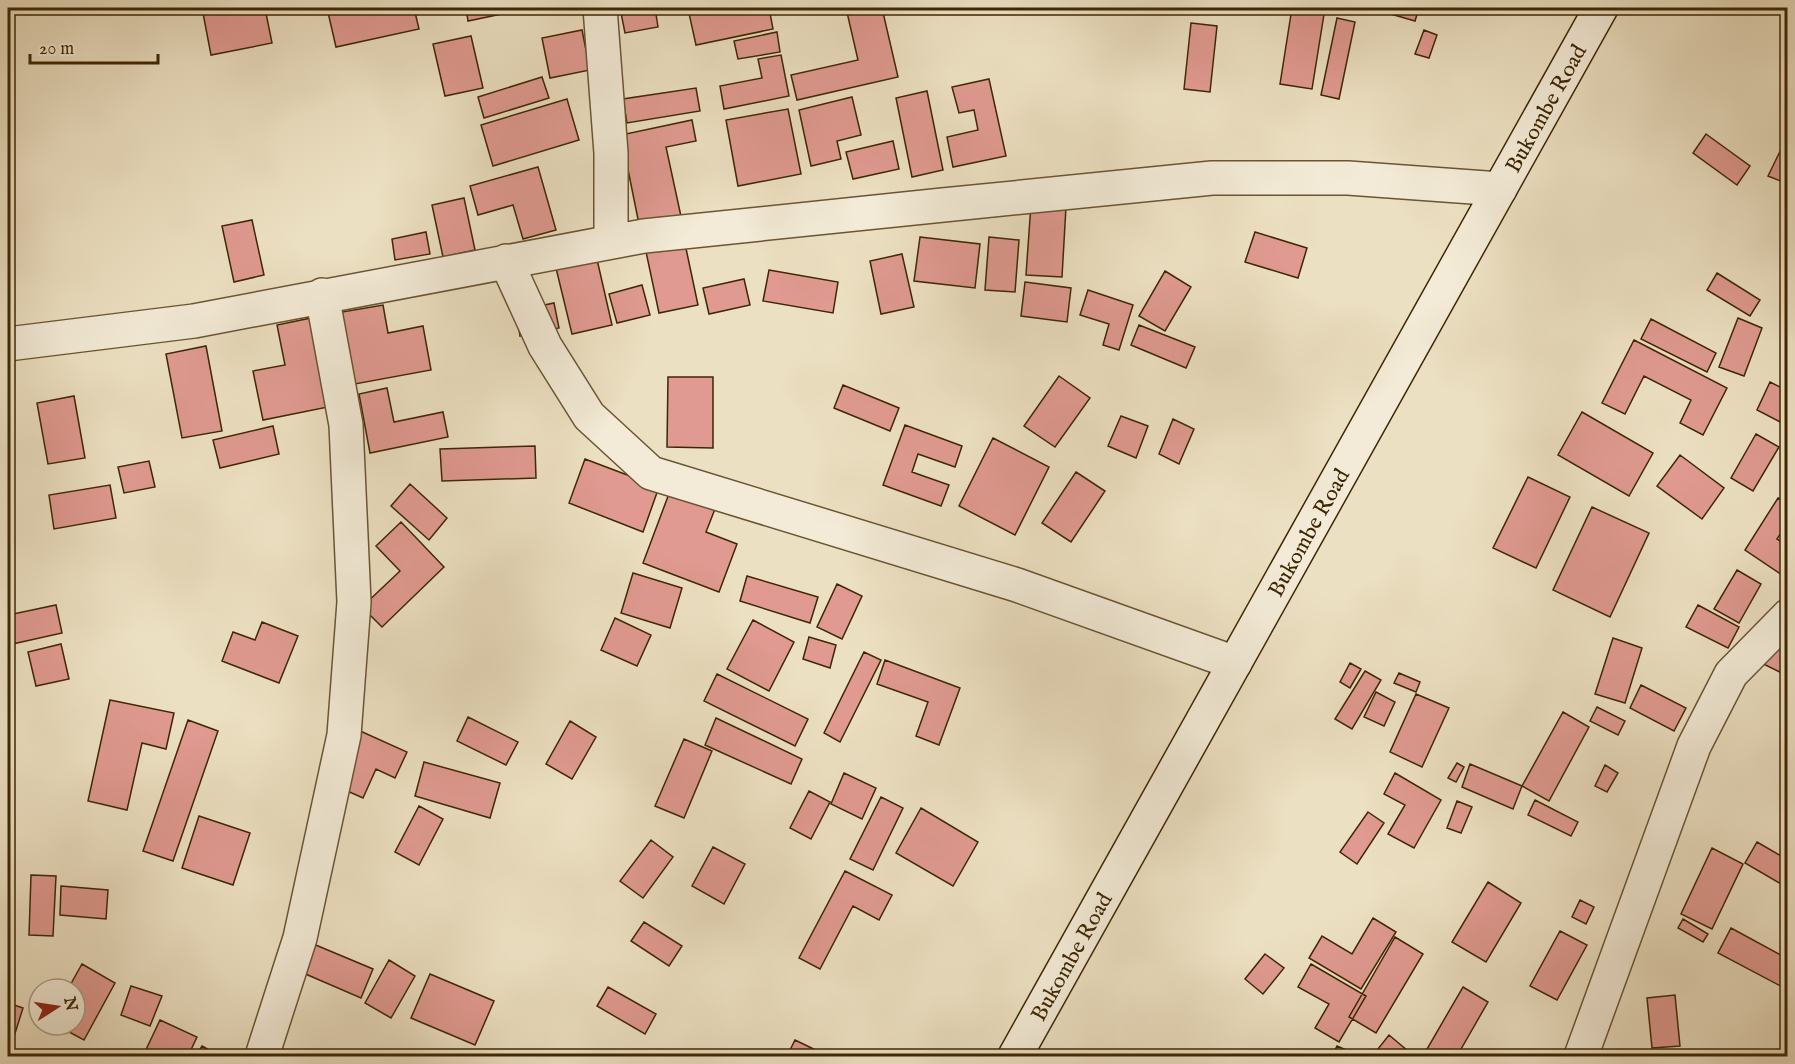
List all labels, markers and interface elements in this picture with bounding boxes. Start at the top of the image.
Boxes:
scale bar [30,27,158,65]
text: 20 m [39,38,74,61]
street label: Bukombe Road [1500,40,1594,178]
street label: Bukombe Road [1263,464,1357,602]
street label: Bukombe Road [1025,888,1120,1027]
north arrow [27,977,87,1037]
text: N [58,994,81,1013]

